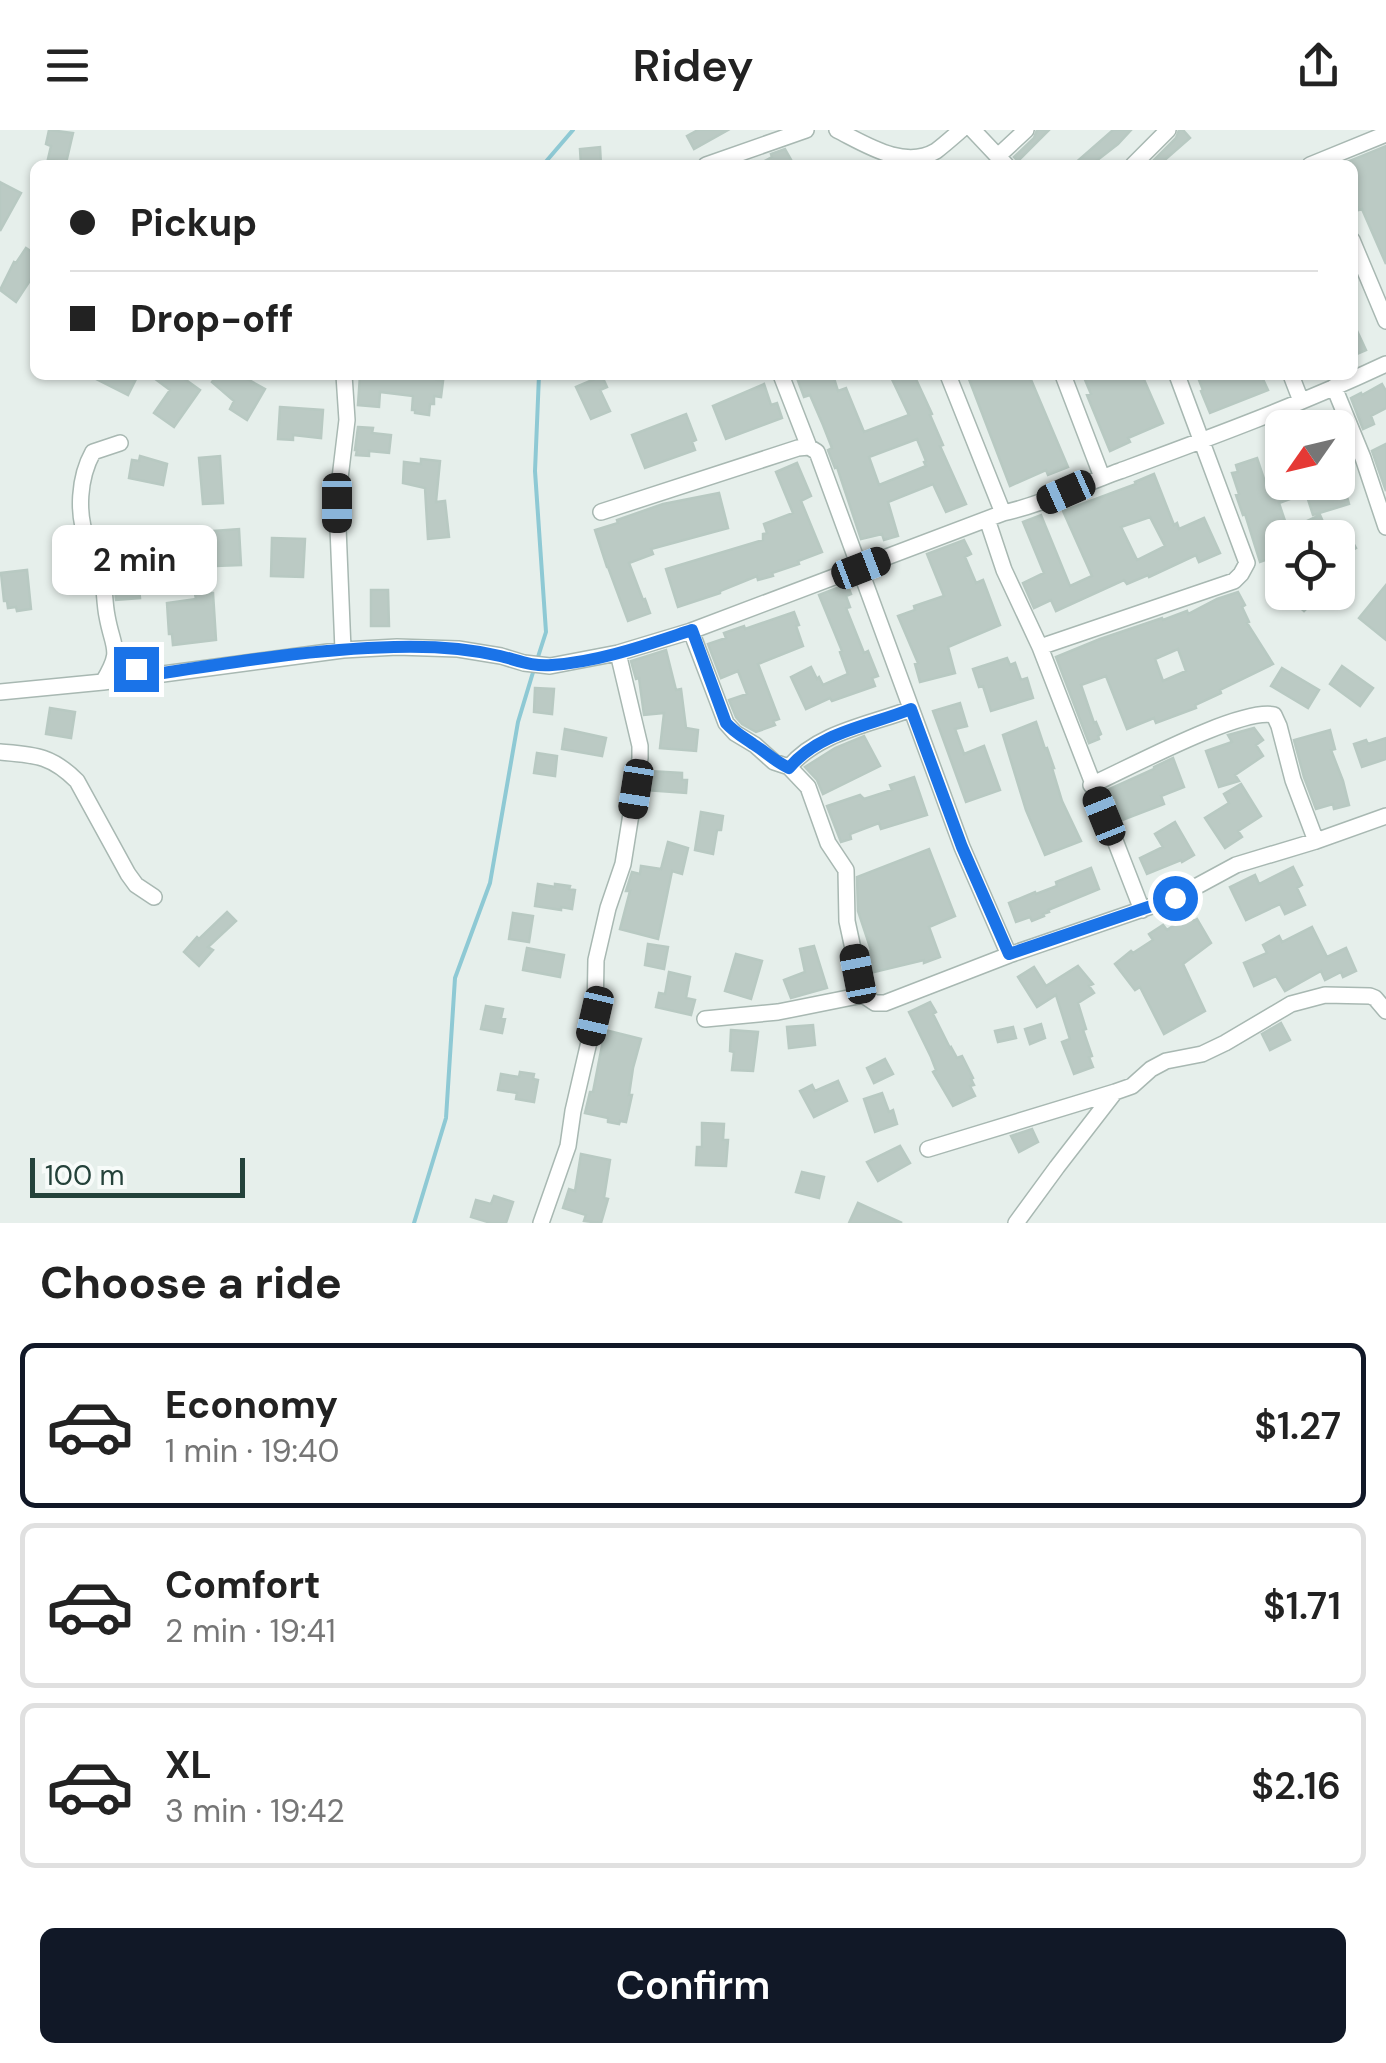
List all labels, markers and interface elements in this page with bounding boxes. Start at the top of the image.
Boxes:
text: Ridey [633,36,754,95]
icon: menu [40,38,95,93]
icon: share [1291,38,1346,93]
text: Pickup [130,198,257,248]
text: Drop-off [130,294,293,344]
north arrow [1265,410,1355,500]
map controls [1265,410,1355,610]
car [1032,466,1100,518]
car [322,473,352,533]
button: locate [1265,520,1355,610]
callout: 2 min [54,524,218,594]
text: 2 min [93,539,176,581]
car [828,543,894,593]
route end [114,647,159,692]
car [616,757,656,821]
car [1079,783,1129,849]
route start [1153,876,1198,921]
car [838,942,878,1006]
car [574,983,616,1049]
scale bar [30,1153,245,1198]
text: 100 m [45,1157,124,1194]
text: Choose a ride [40,1253,342,1312]
text: Economy [165,1380,338,1430]
icon: car [45,1381,135,1471]
text: $1.27 [1254,1401,1341,1451]
text: 1 min · 19:40 [165,1430,339,1472]
text: Comfort [165,1560,321,1610]
icon: car [45,1561,135,1651]
text: $1.71 [1263,1581,1341,1631]
text: 2 min · 19:41 [165,1610,336,1652]
text: XL [165,1740,212,1790]
icon: car [45,1741,135,1831]
text: $2.16 [1251,1761,1341,1811]
text: 3 min · 19:42 [165,1790,345,1832]
button: Confirm [40,1928,1346,2043]

